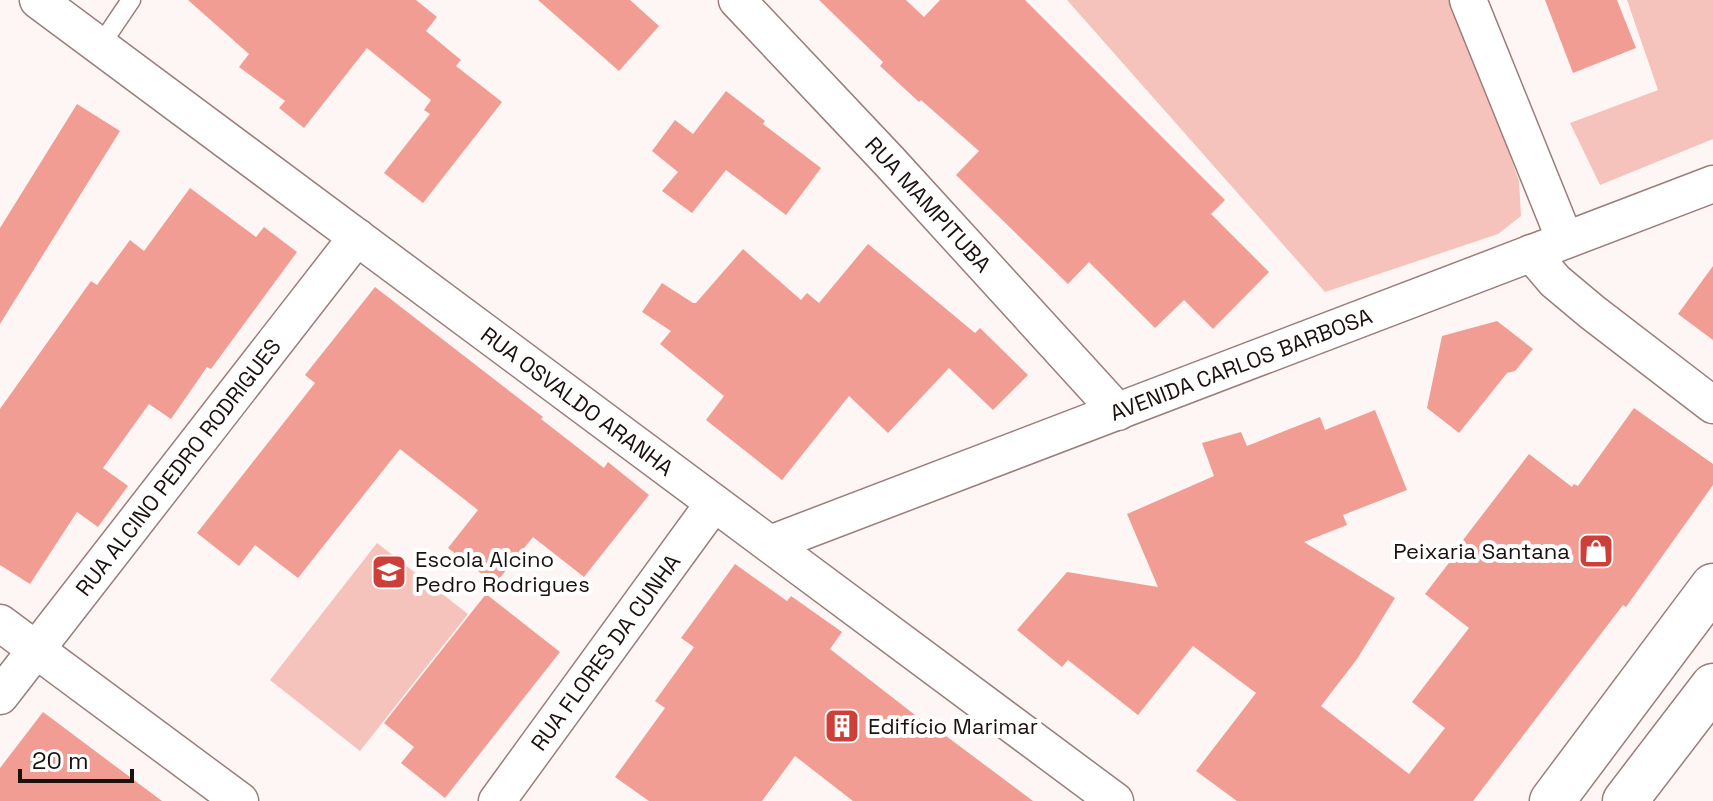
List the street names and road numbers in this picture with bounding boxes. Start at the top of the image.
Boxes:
street label: RUA MAMPITUBA [859,131,998,278]
street label: AVENIDA CARLOS BARBOSA [1106,301,1376,427]
street label: RUA OSVALDO ARANHA [475,320,679,482]
street label: RUA ALCINO PEDRO RODRIGUES [69,333,287,601]
street label: RUA FLORES DA CUNHA [524,548,686,756]

